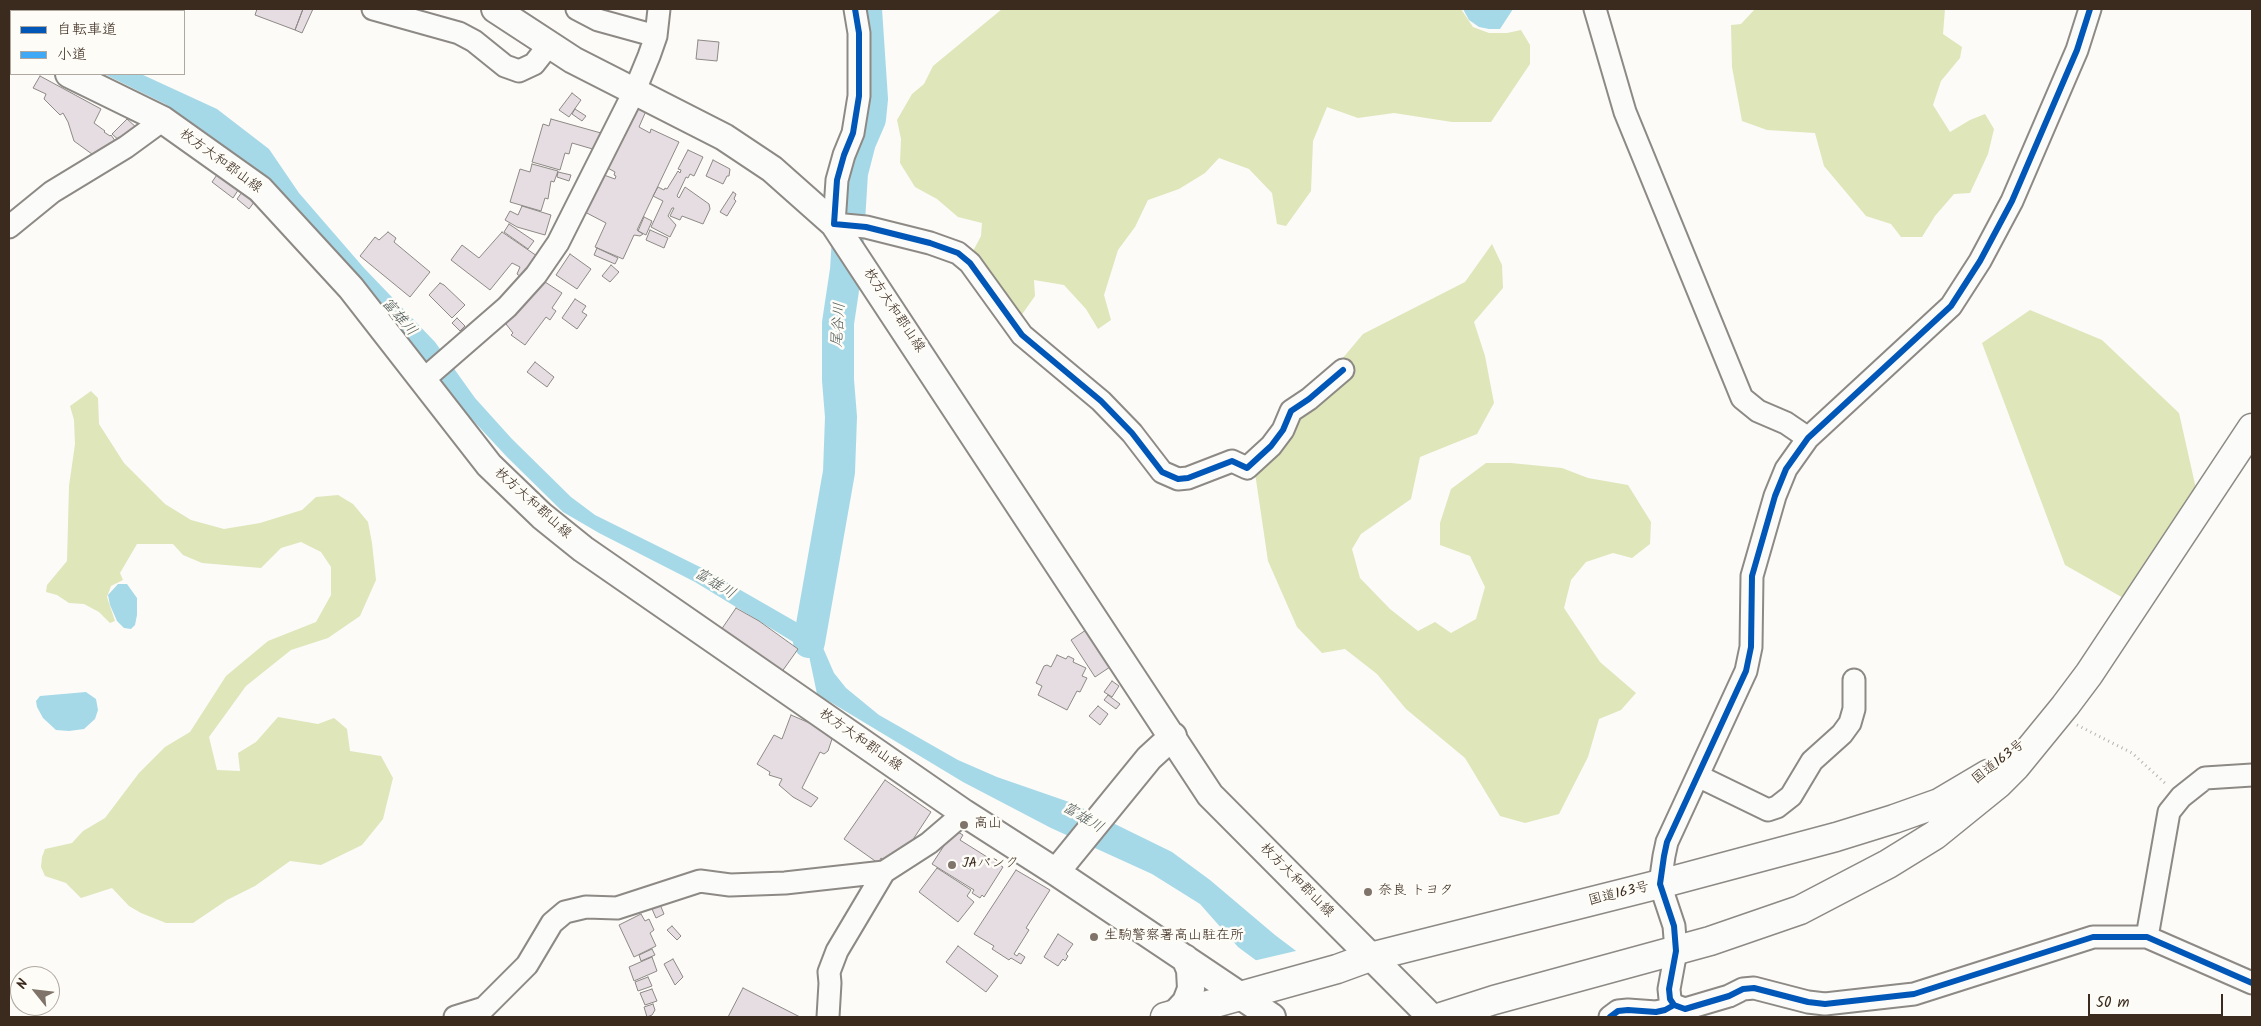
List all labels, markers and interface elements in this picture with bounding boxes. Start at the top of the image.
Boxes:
legend [10,10,185,75]
text: 自転車道 [57,18,117,42]
text: 小道 [57,43,87,67]
street label: 枚方大和郡山線 [175,126,265,198]
street label: 枚方大和郡山線 [859,266,927,356]
water label: 富雄川 [376,295,420,341]
water label: 尾谷川 [829,302,851,348]
street label: 枚方大和郡山線 [490,465,574,543]
water label: 富雄川 [690,566,738,604]
street label: 枚方大和郡山線 [815,706,905,776]
street label: 国道163号 [1969,737,2029,789]
water label: 富雄川 [1058,800,1106,838]
place label: 高山 [974,817,1002,833]
marker: 高山 [958,819,970,831]
street label: 枚方大和郡山線 [1255,840,1337,922]
place label: JAバンク [962,857,1019,873]
marker: JAバンク [946,859,958,871]
street label: 国道163号 [1587,879,1651,911]
place label: 奈良 トヨタ [1378,884,1454,900]
marker: 奈良 トヨタ [1362,886,1374,898]
place label: 生駒警察署高山駐在所 [1104,929,1244,945]
marker: 生駒警察署高山駐在所 [1088,931,1100,943]
north arrow [10,966,60,1016]
text: N [11,975,35,993]
scale bar [2091,984,2226,1016]
text: 50 m [2096,991,2130,1015]

